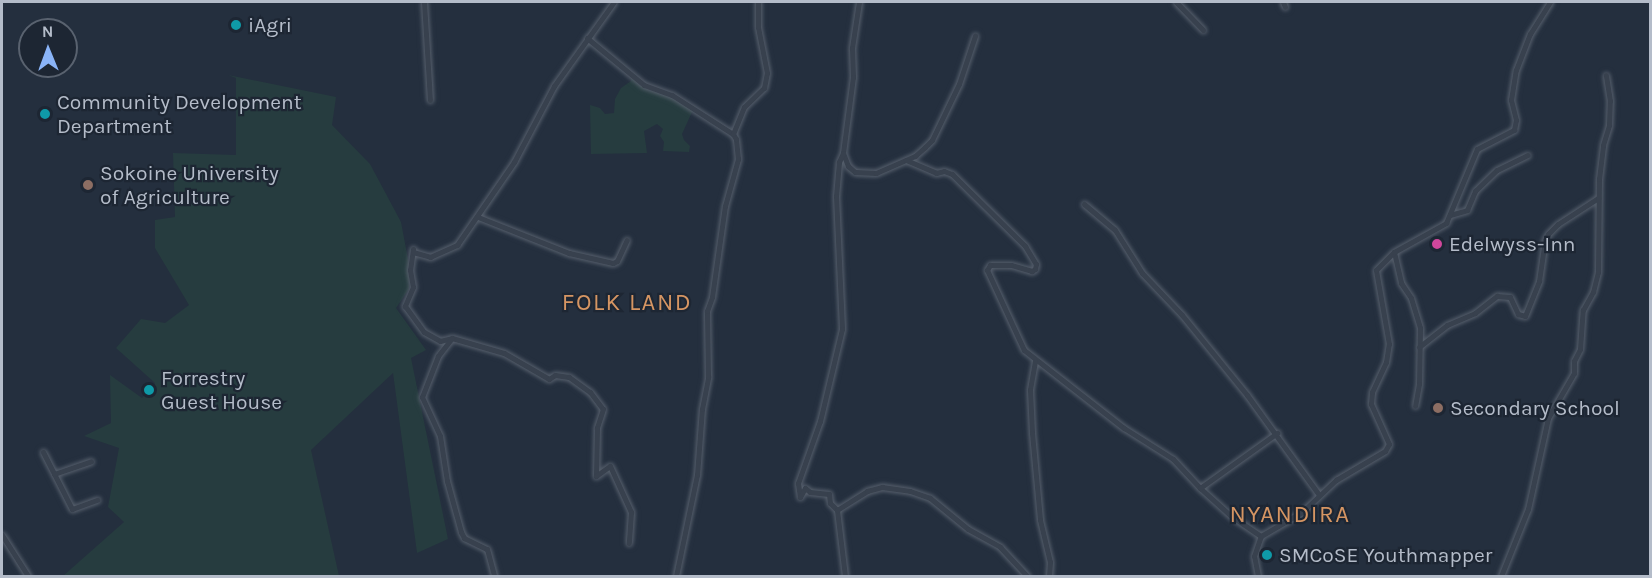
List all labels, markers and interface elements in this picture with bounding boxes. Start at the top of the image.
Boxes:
place label: iAgri [248,12,292,38]
north arrow [18,18,78,78]
marker: iAgri [229,18,243,32]
text: N [42,22,54,41]
place label: Community Development Department [57,89,302,139]
marker: Community Development Department [38,107,52,121]
place label: Sokoine University of Agriculture [100,160,279,210]
marker: Sokoine University of Agriculture [81,178,95,192]
place label: Edelwyss-Inn [1449,231,1576,257]
marker: Edelwyss-Inn [1430,237,1444,251]
district label: FOLK LAND [562,289,692,317]
place label: Forrestry Guest House [161,365,282,415]
marker: Forrestry Guest House [142,383,156,397]
place label: Secondary School [1450,395,1620,421]
marker: Secondary School [1431,401,1445,415]
district label: NYANDIRA [1229,501,1351,529]
place label: SMCoSE Youthmapper [1279,542,1492,568]
marker: SMCoSE Youthmapper [1260,548,1274,562]

